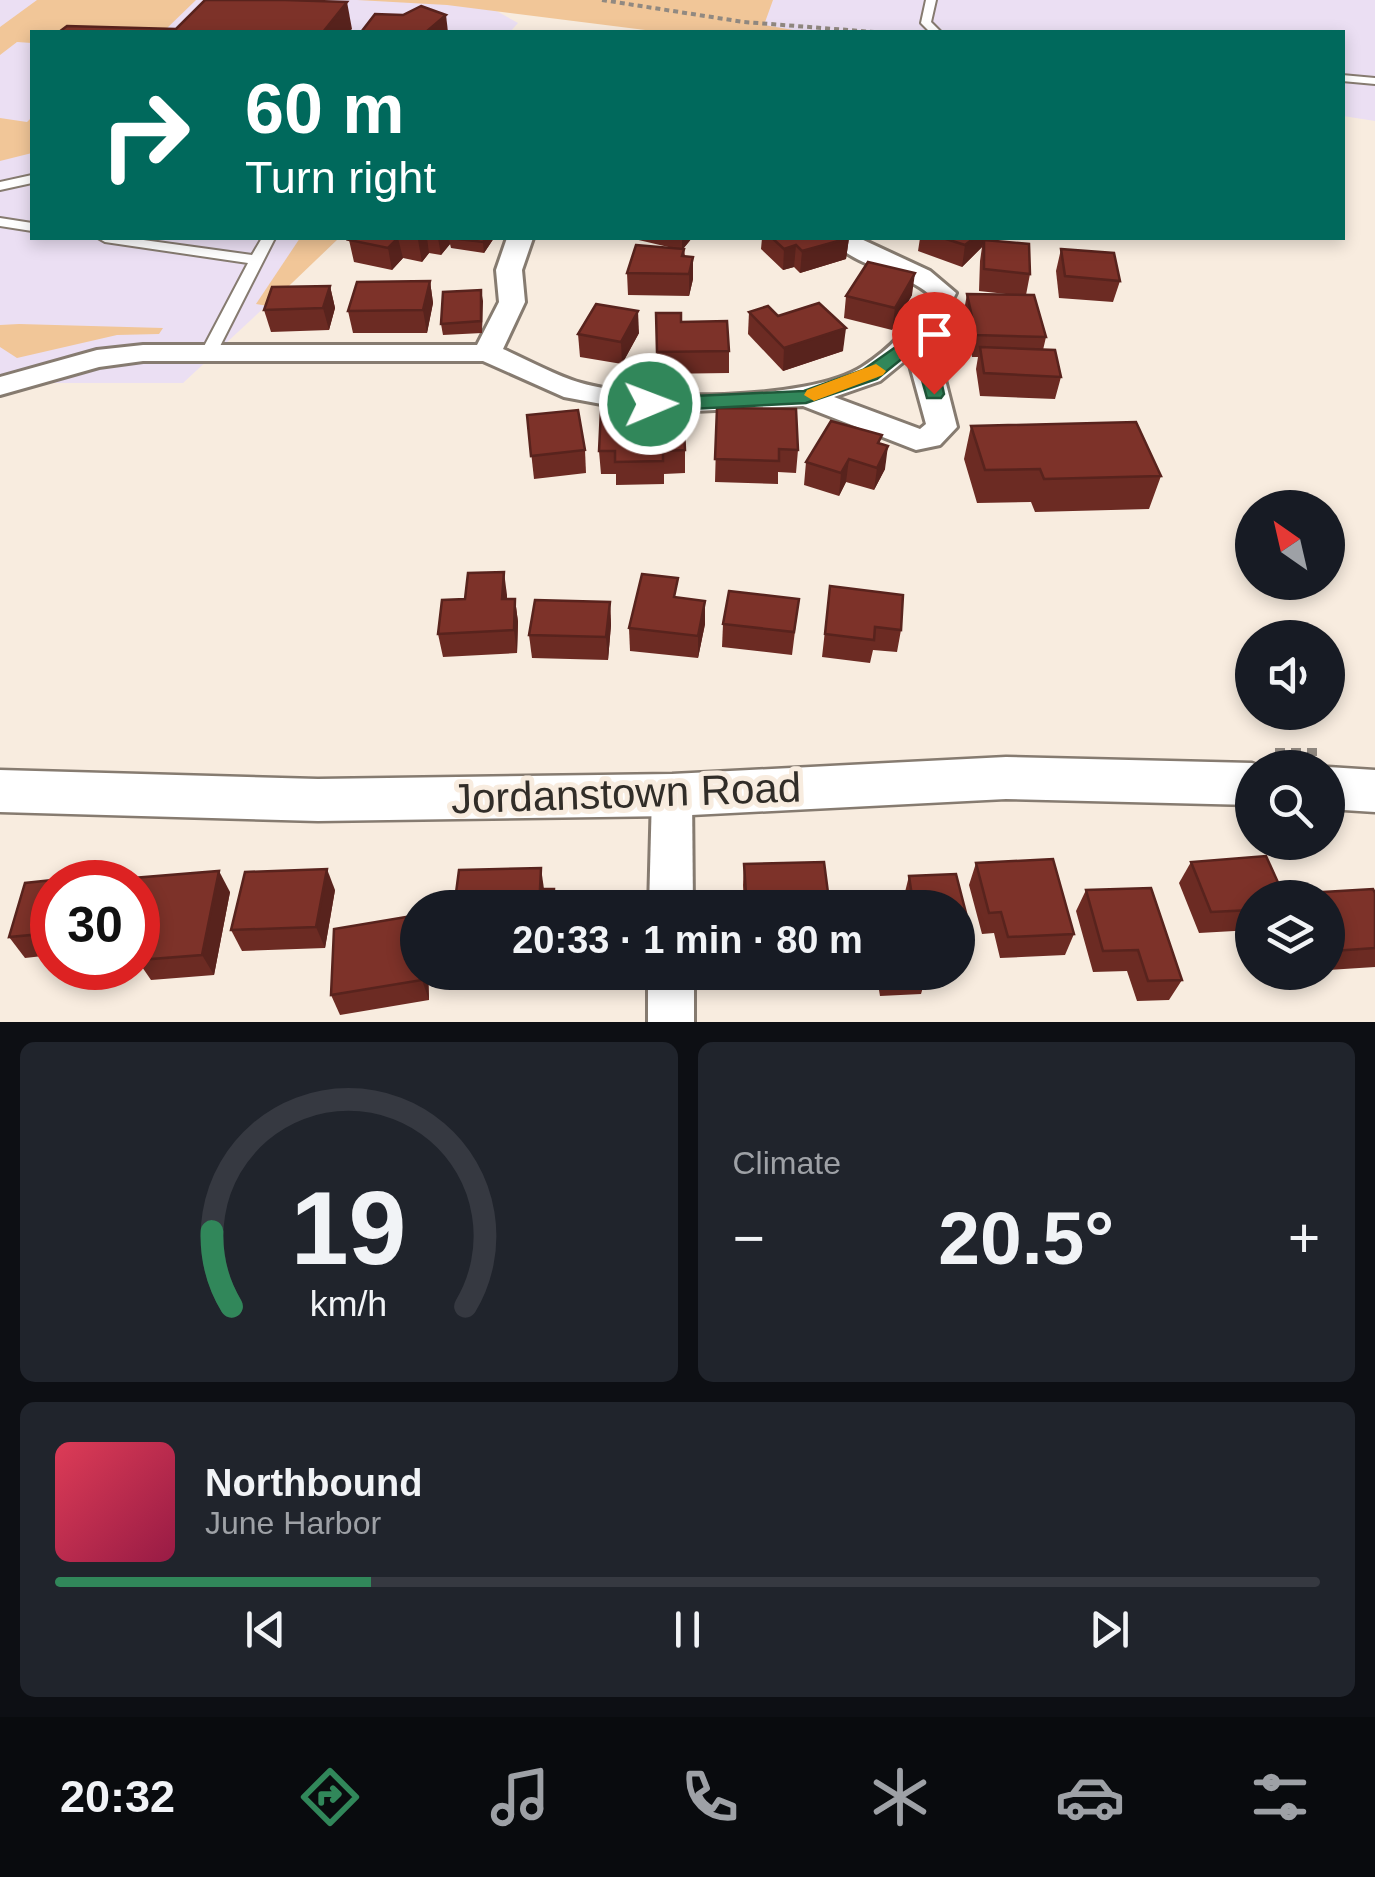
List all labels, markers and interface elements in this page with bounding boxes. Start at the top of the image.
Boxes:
icon: right [80,70,210,200]
text: 60 m [245,70,405,148]
text: Turn right [245,152,436,203]
pin [892,292,977,395]
icon: arrive [907,307,962,362]
position arrow [598,352,702,456]
north arrow [1235,490,1345,600]
map controls [1235,490,1345,990]
button: sound [1235,620,1345,730]
button: search [1235,750,1345,860]
street label: Jordanstown Road [450,763,802,823]
speed limit sign: 30 [30,860,160,990]
button: layers [1235,880,1345,990]
text: 20:33 · 1 min · 80 m [512,919,863,961]
text: Climate [733,1145,841,1181]
text: 19 [291,1170,407,1286]
text: 20.5° [938,1196,1114,1280]
text: − [733,1207,765,1269]
text: + [1288,1207,1320,1269]
text: km/h [310,1284,387,1324]
text: Northbound [205,1462,422,1504]
text: June Harbor [205,1505,381,1541]
icon: previous [238,1602,293,1657]
icon: pause [660,1602,715,1657]
icon: next [1082,1602,1137,1657]
icon: directions [295,1762,365,1832]
icon: music [485,1762,555,1832]
icon: phone [675,1762,745,1832]
icon: climate [865,1762,935,1832]
icon: car [1055,1762,1125,1832]
icon: filters [1245,1762,1315,1832]
text: 20:32 [60,1771,175,1822]

